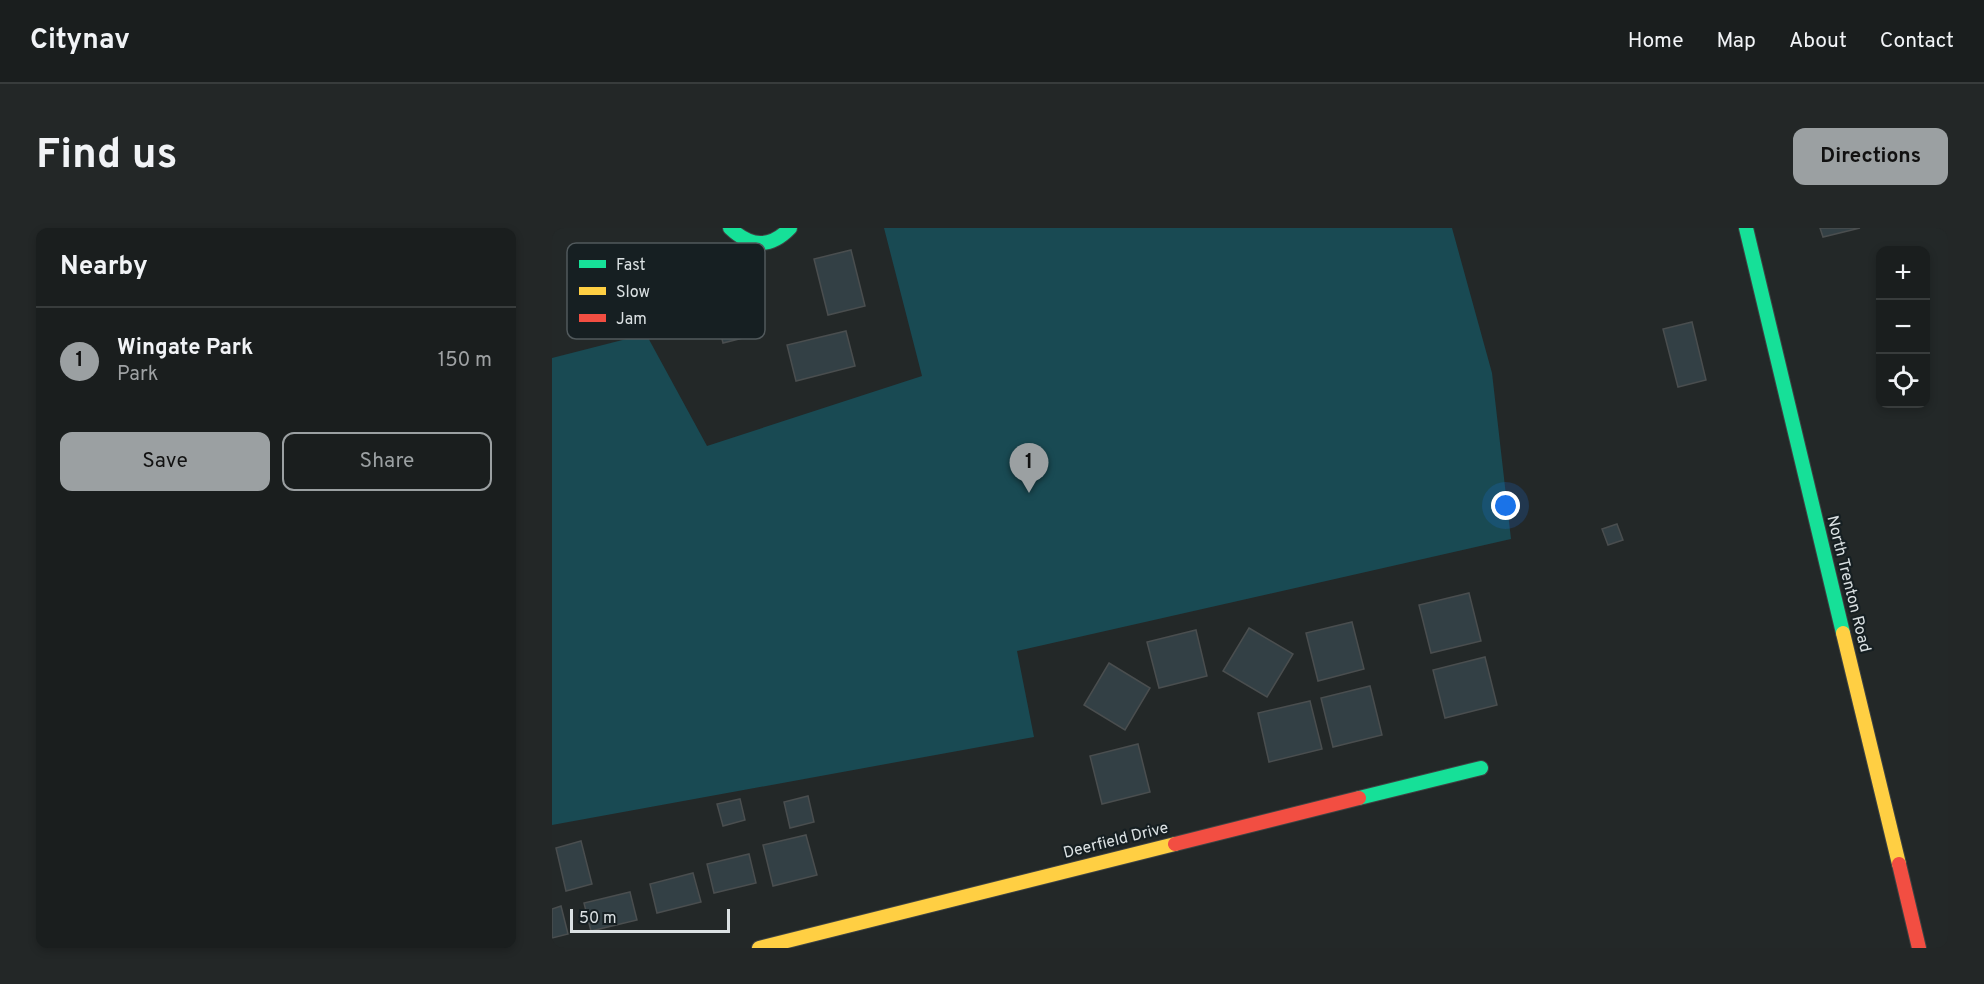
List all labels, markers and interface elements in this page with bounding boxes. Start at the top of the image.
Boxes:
text: Citynav [30,23,130,59]
text: Home [1628,28,1684,55]
text: Map [1717,28,1756,55]
text: About [1789,28,1847,55]
text: Contact [1880,28,1954,55]
button: Directions [1793,128,1948,185]
text: Find us [36,130,177,183]
legend [567,243,765,339]
map controls [1876,246,1930,408]
button: + [1876,246,1930,300]
text: Nearby [60,251,148,284]
text: Fast [616,256,646,276]
text: Slow [616,283,650,303]
button: − [1876,300,1930,354]
text: Jam [616,310,647,330]
text: Wingate Park [117,335,253,362]
text: 1 [76,348,84,374]
text: 150 m [438,348,492,374]
button: locate [1876,354,1930,408]
text: Park [117,362,158,388]
button: Save [60,432,270,491]
button: Share [282,432,492,491]
pin: 1 [1010,444,1048,493]
your location [1491,491,1520,520]
street label: North Trenton Road [1821,513,1875,655]
street label: Deerfield Drive [1061,818,1171,864]
scale bar [570,906,730,934]
text: 50 m [579,909,617,929]

